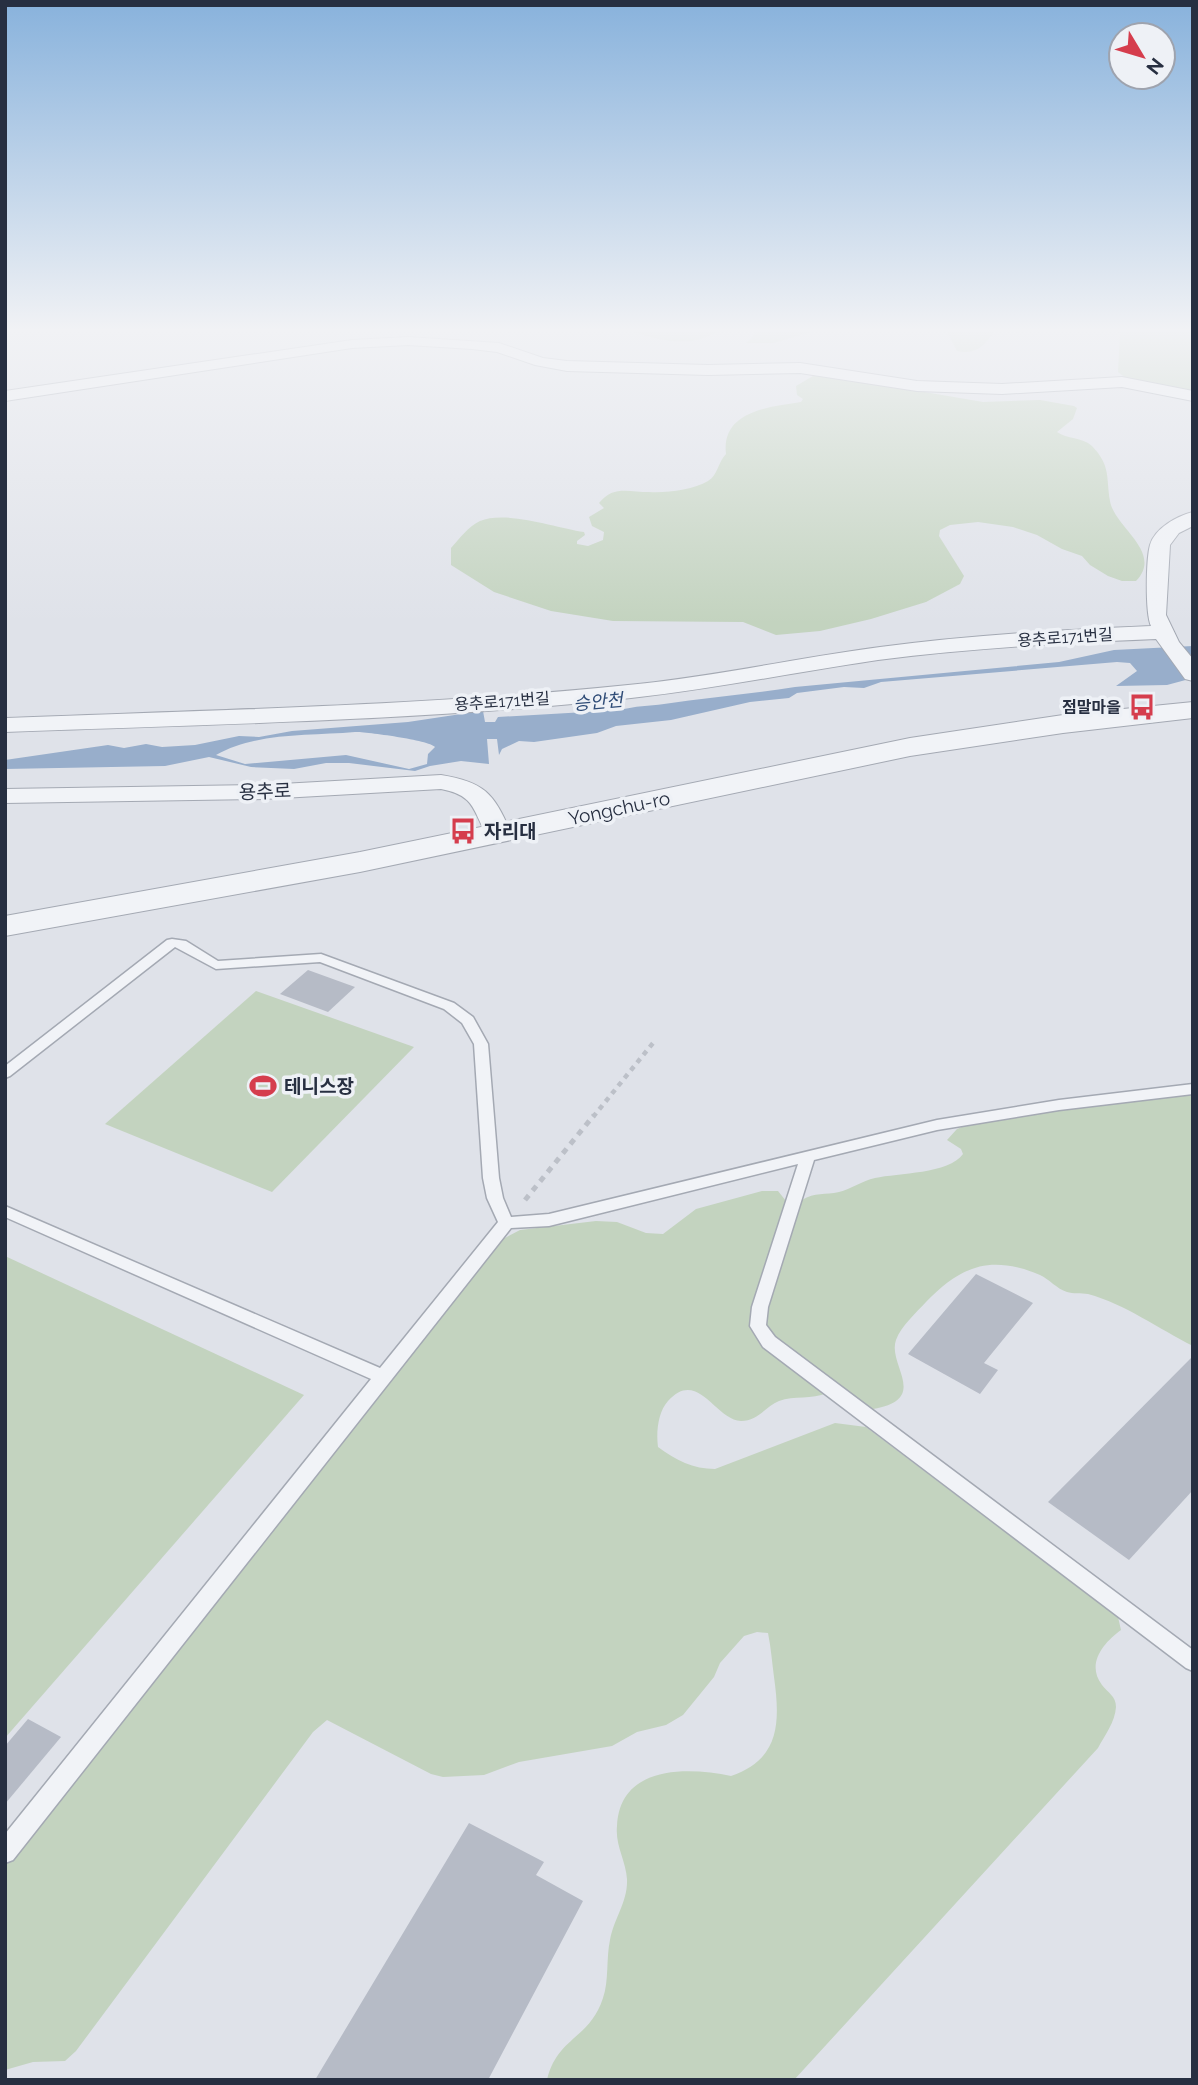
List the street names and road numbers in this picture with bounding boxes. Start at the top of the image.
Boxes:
street label: 용추로171번길 [1017,625,1113,650]
street label: 용추로171번길 [454,689,550,714]
street label: 용추로 [238,779,292,803]
street label: Yongchu-ro [566,787,672,829]

